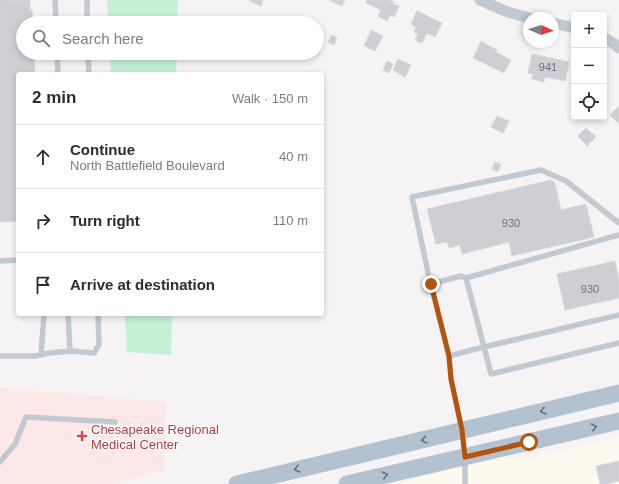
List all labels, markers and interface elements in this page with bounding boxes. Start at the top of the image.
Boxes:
north arrow [523,12,559,48]
map controls [571,12,607,120]
button: + [571,12,607,48]
search box [16,16,324,60]
icon: search [30,27,52,49]
text: Search here [62,30,144,47]
button: − [571,48,607,84]
house number: 941 [539,61,557,73]
button: locate [571,84,607,120]
text: 2 min [32,88,76,107]
text: Walk · 150 m [232,91,308,106]
text: Continue [70,141,135,158]
icon: ahead [32,146,54,168]
text: 40 m [279,149,308,164]
text: North Battlefield Boulevard [70,158,225,173]
icon: right [32,210,54,232]
text: Turn right [70,212,140,229]
text: 110 m [273,213,308,228]
house number: 930 [502,217,520,229]
icon: arrive [32,274,54,296]
route end [422,275,440,293]
text: Arrive at destination [70,276,215,293]
house number: 930 [581,283,599,295]
one-way arrow [540,406,547,415]
place label: Chesapeake Regional Medical Center [91,422,219,452]
one-way arrow [591,423,597,431]
marker: Chesapeake Regional Medical Center [76,430,88,442]
route start [520,433,538,451]
one-way arrow [421,435,427,443]
one-way arrow [294,465,301,473]
one-way arrow [382,472,388,480]

